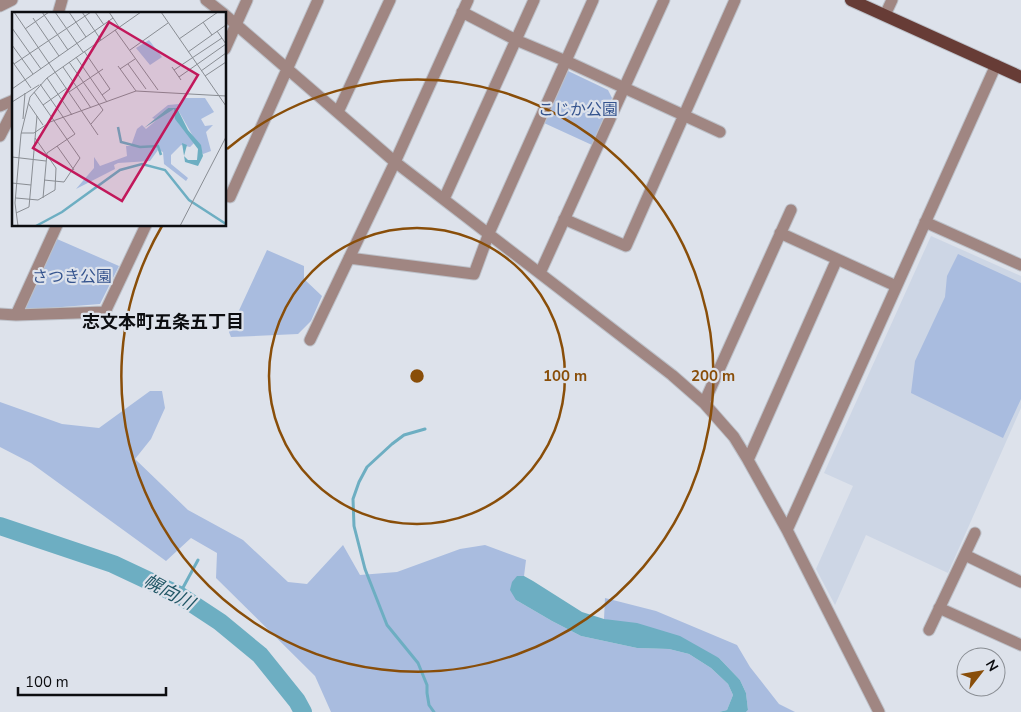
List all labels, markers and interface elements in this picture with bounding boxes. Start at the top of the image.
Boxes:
inset map [12,12,226,226]
park label: こじか公園 [538,99,618,121]
park label: さつき公園 [32,266,112,288]
district label: 志文本町五条五丁目 [82,310,244,334]
text: 100 m [543,366,587,386]
text: 200 m [691,366,735,386]
centre of rings [408,367,426,385]
water label: 幌向川 [140,569,200,616]
north arrow [956,647,1006,697]
text: N [981,656,1003,675]
scale bar [18,664,165,696]
text: 100 m [25,672,69,692]

